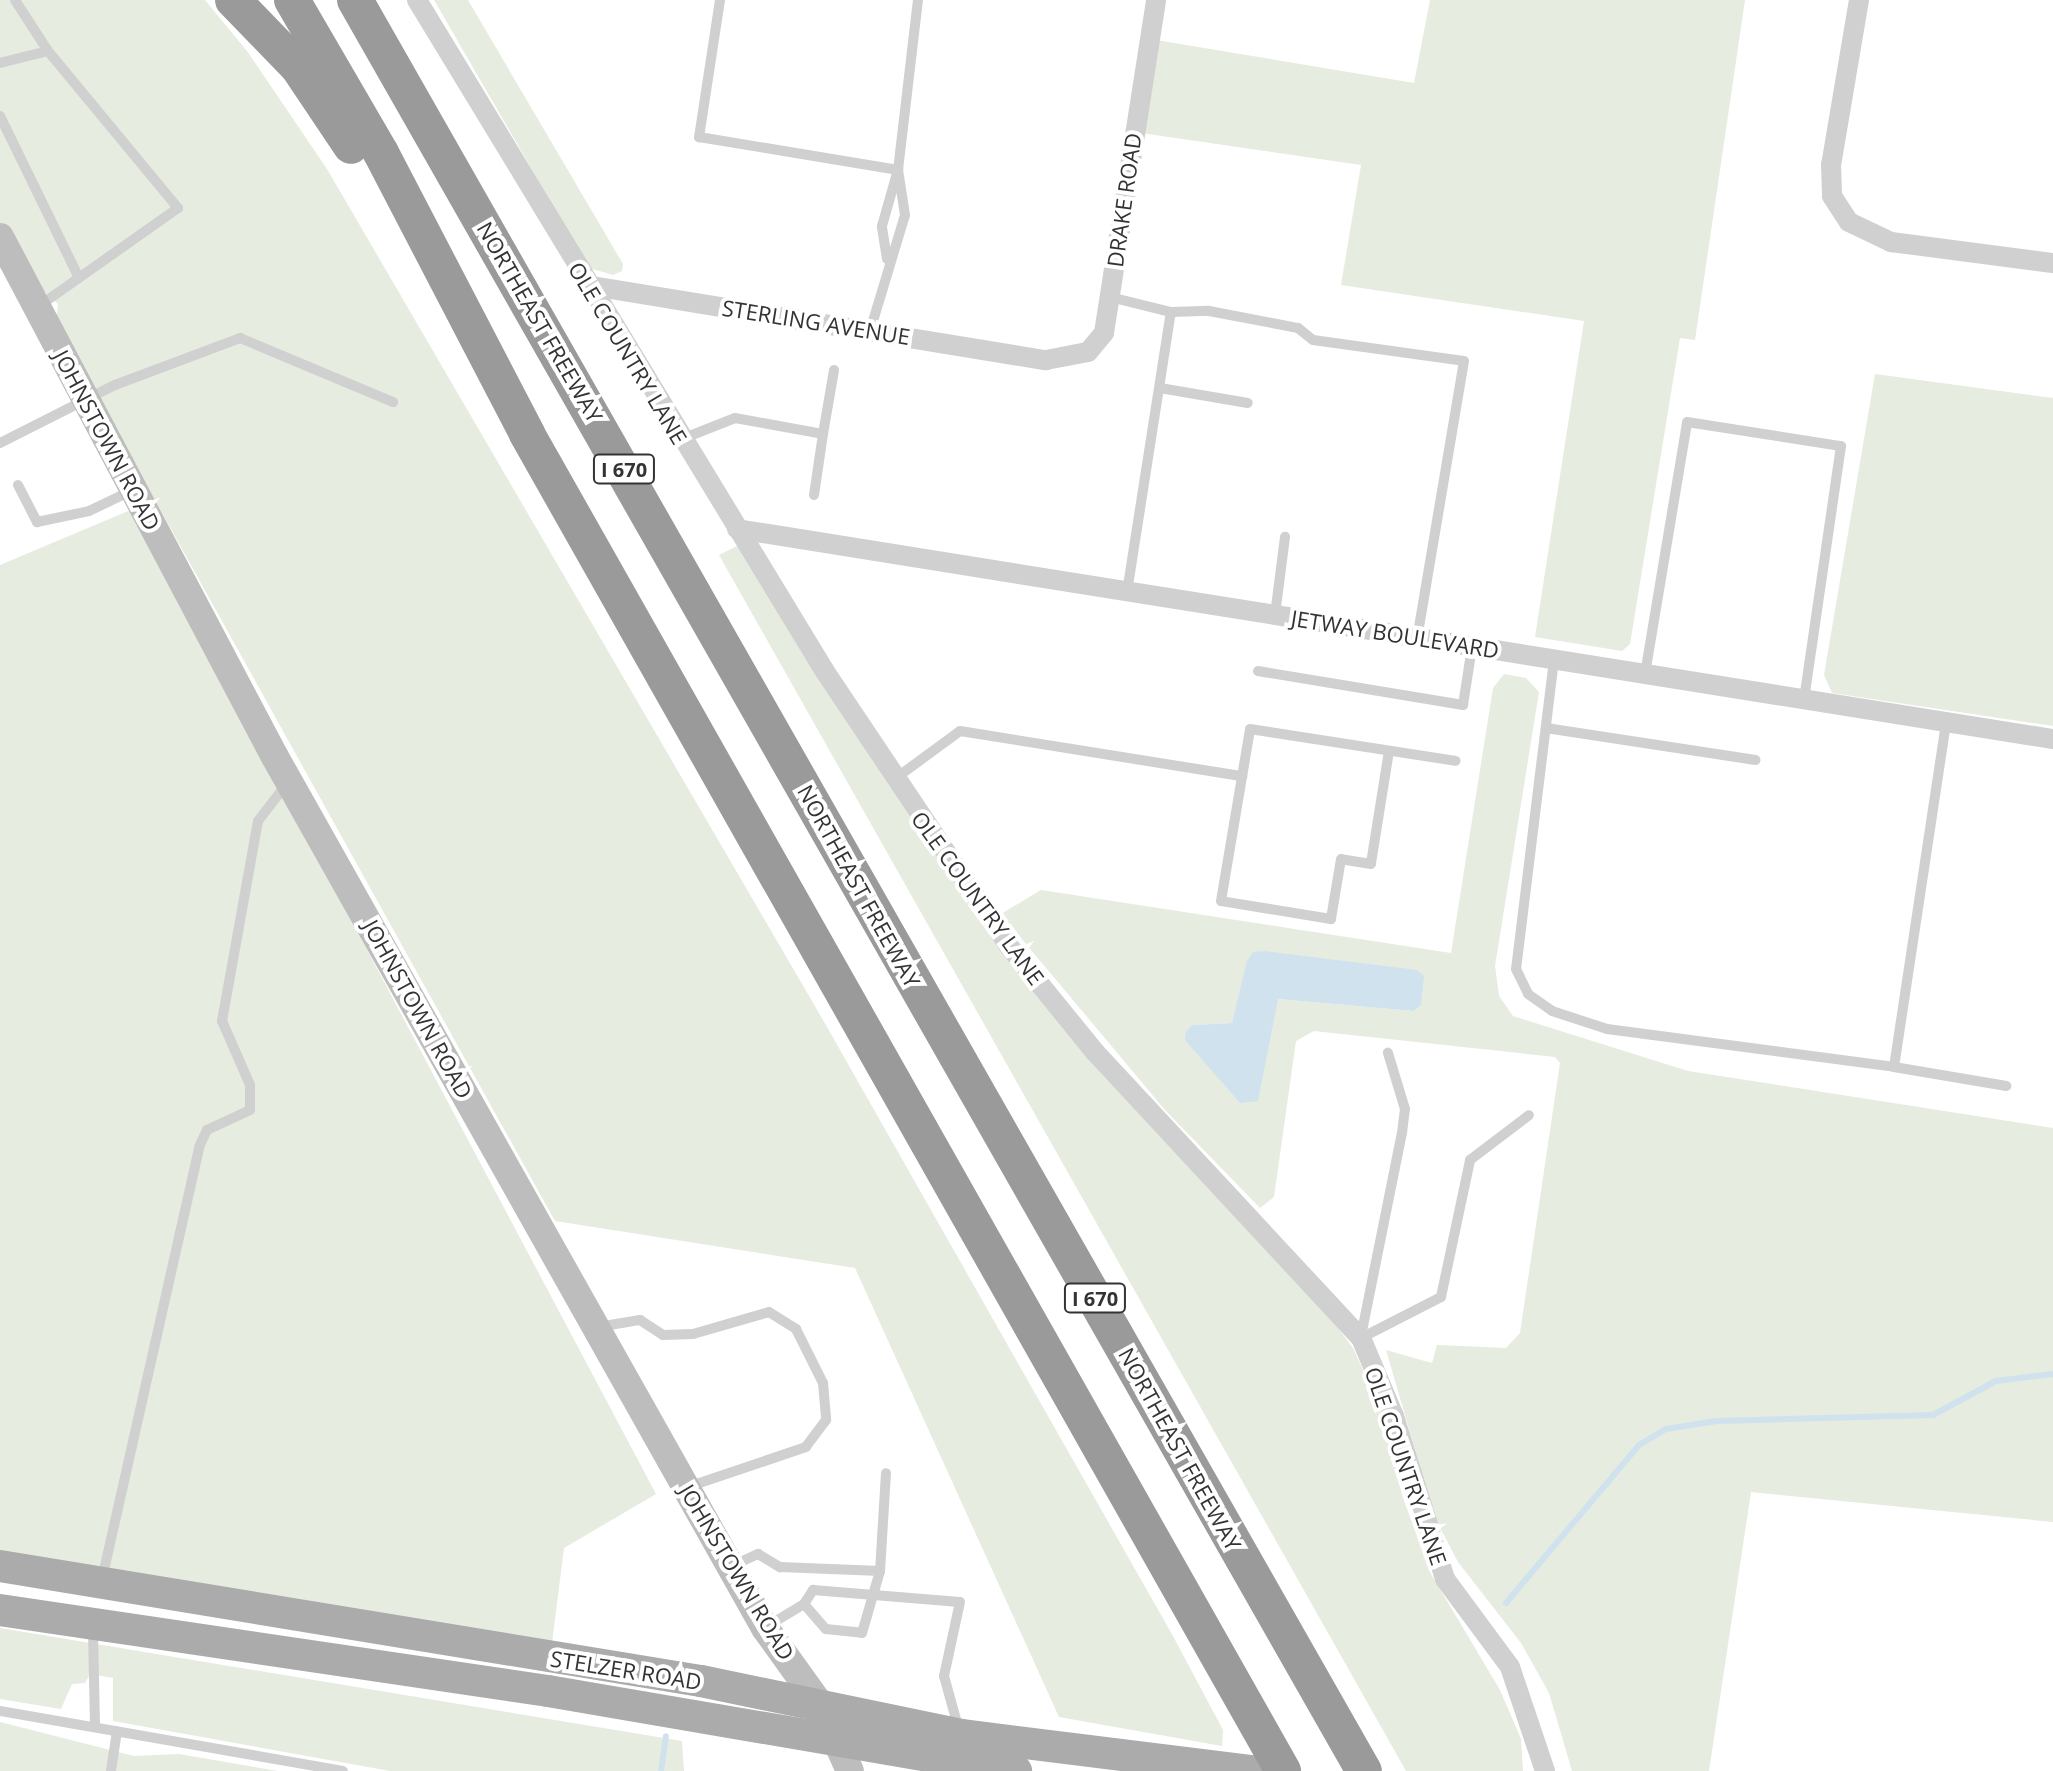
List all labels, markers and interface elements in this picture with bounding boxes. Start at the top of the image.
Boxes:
street label: DRAKE ROAD [1102,131,1146,269]
street label: NORTHEAST FREEWAY [472,217,608,427]
street label: OLE COUNTRY LANE [563,257,693,449]
street label: STERLING AVENUE [720,294,912,350]
street label: JOHNSTOWN ROAD [48,345,166,535]
road number: I 670 [592,453,656,485]
street label: JETWAY BOULEVARD [1289,605,1501,663]
street label: NORTHEAST FREEWAY [792,780,926,992]
street label: OLE COUNTRY LANE [906,806,1050,990]
street label: JOHNSTOWN ROAD [358,915,478,1103]
road number: I 670 [1063,1282,1127,1314]
street label: NORTHEAST FREEWAY [1113,1343,1247,1555]
street label: OLE COUNTRY LANE [1360,1363,1452,1569]
street label: JOHNSTOWN ROAD [674,1479,800,1665]
street label: STELZER ROAD [549,1645,703,1695]

